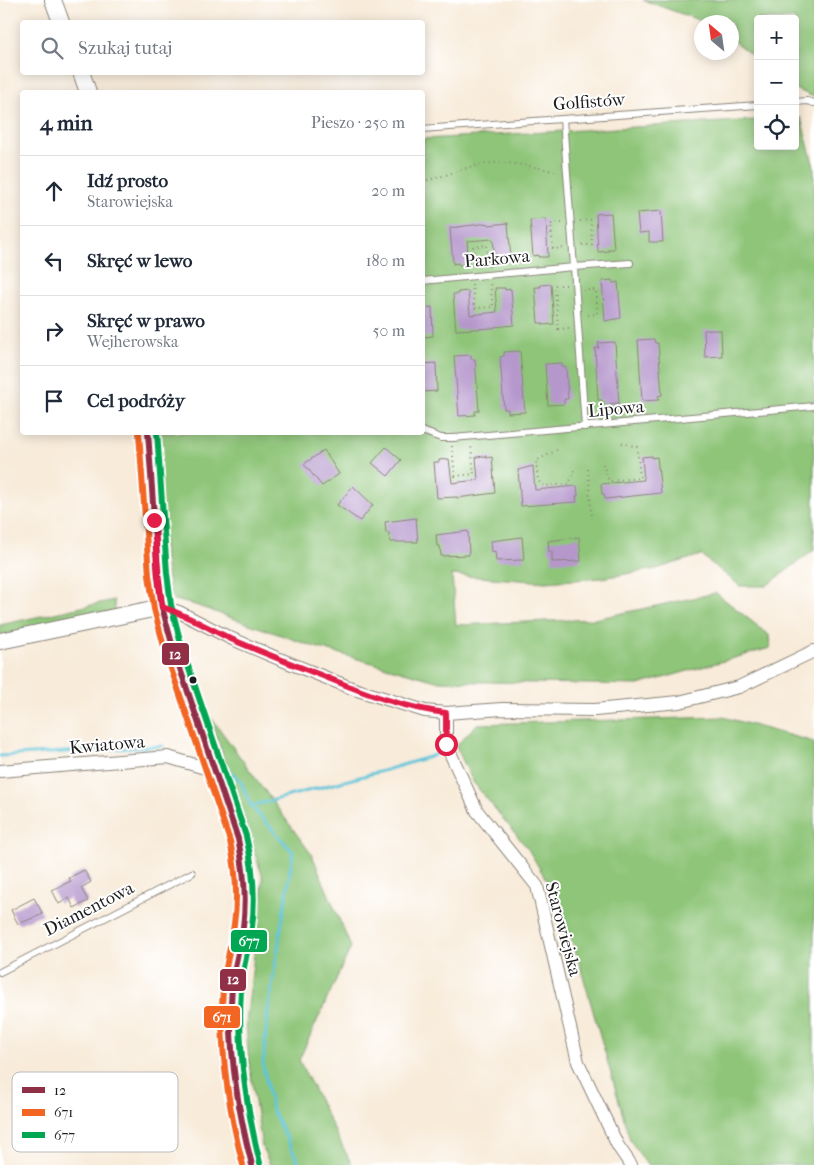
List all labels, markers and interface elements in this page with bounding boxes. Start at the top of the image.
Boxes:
north arrow [694,15,739,60]
map controls [754,15,799,150]
button: + [754,15,799,60]
search box [20,20,425,75]
icon: search [38,34,66,62]
text: Szukaj tutaj [78,37,172,59]
button: − [754,60,799,105]
street label: Golfistów [552,89,626,115]
button: locate [754,105,799,150]
text: 4 min [40,111,93,135]
text: Pieszo · 250 m [311,113,405,132]
text: Idź prosto [87,170,168,192]
icon: ahead [40,177,68,205]
text: 20 m [371,181,405,200]
text: Starowiejska [87,192,173,211]
street label: Parkowa [463,246,531,272]
icon: left [40,247,68,275]
text: Skręć w lewo [87,250,193,272]
text: 180 m [366,251,405,270]
text: Skręć w prawo [87,310,205,332]
icon: right [40,317,68,345]
text: 50 m [373,321,405,340]
text: Wejherowska [87,332,178,351]
icon: arrive [40,387,68,415]
text: Cel podróży [87,390,185,412]
street label: Lipowa [587,396,646,422]
route end [143,509,166,532]
line badge: 12 [161,642,190,666]
text: 12 [169,646,181,663]
unlabelled marker [188,675,198,685]
street label: Kwiatowa [68,731,146,759]
route start [435,733,458,756]
street label: Diamentowa [40,877,138,941]
street label: Starowiejska [540,880,586,979]
line badge: 677 [230,929,268,953]
text: 677 [239,933,260,950]
line badge: 12 [219,968,247,992]
text: 12 [227,971,239,988]
line badge: 671 [203,1005,241,1029]
text: 671 [212,1009,232,1026]
legend [12,1072,178,1152]
text: 12 [54,1082,66,1099]
text: 671 [54,1104,73,1121]
text: 677 [54,1127,75,1144]

